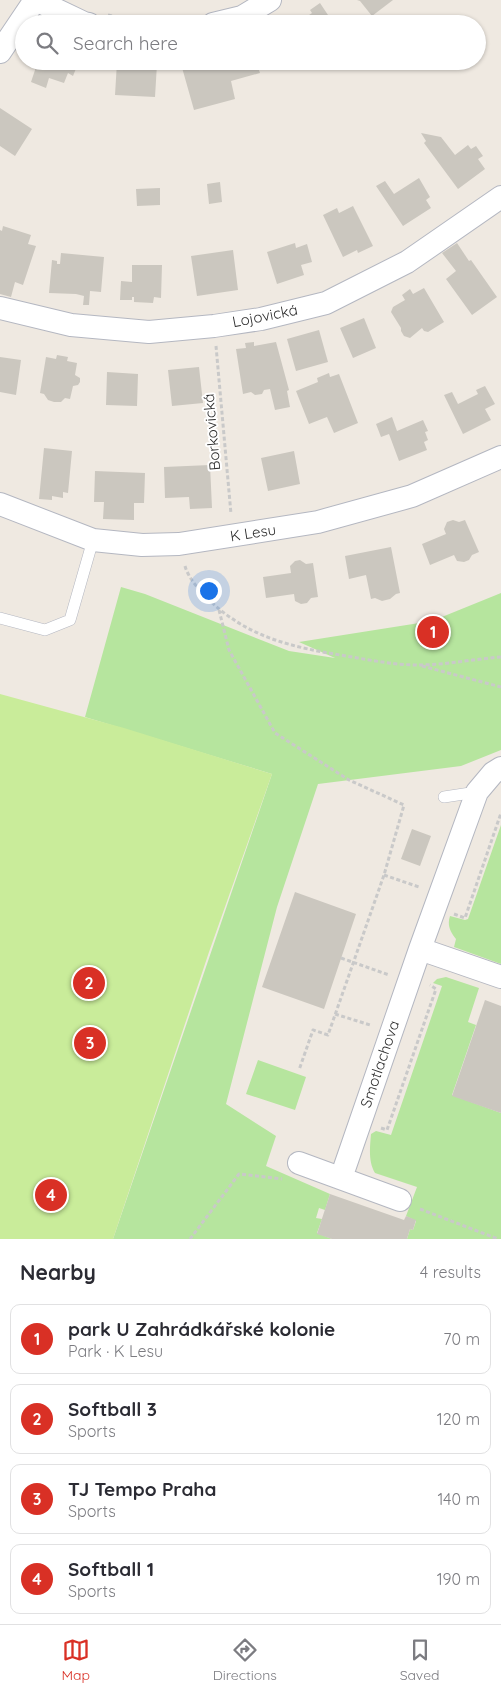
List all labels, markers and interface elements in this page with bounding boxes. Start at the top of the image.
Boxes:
search box [15,15,486,70]
icon: search [33,29,61,57]
text: Search here [73,31,178,55]
street label: Lojovická [231,300,299,331]
street label: Borkovická [199,393,224,471]
street label: K Lesu [229,520,277,546]
your location [196,578,222,604]
pin: 1 [417,613,449,651]
pin: 2 [73,964,105,1002]
street label: Smotlachova [356,1018,403,1110]
pin: 3 [74,1024,106,1062]
pin: 4 [35,1176,67,1214]
text: Nearby [20,1259,96,1285]
text: 4 results [420,1262,481,1282]
text: park U Zahrádkářské kolonie [68,1317,335,1341]
text: 1 [34,1329,40,1349]
text: 70 m [443,1329,480,1349]
text: Park · K Lesu [68,1341,163,1361]
text: Softball 3 [68,1397,157,1421]
text: 2 [32,1409,42,1429]
text: 120 m [437,1409,480,1429]
text: Sports [68,1421,116,1441]
text: TJ Tempo Praha [68,1477,216,1501]
text: 3 [33,1489,41,1509]
text: 140 m [437,1489,480,1509]
text: Sports [68,1501,116,1521]
text: Softball 1 [68,1557,154,1581]
text: 4 [32,1569,42,1589]
text: 190 m [437,1569,480,1589]
text: Sports [68,1581,116,1601]
tab: Map [61,1636,90,1684]
tab: Directions [213,1636,277,1684]
tab: Saved [400,1636,440,1684]

